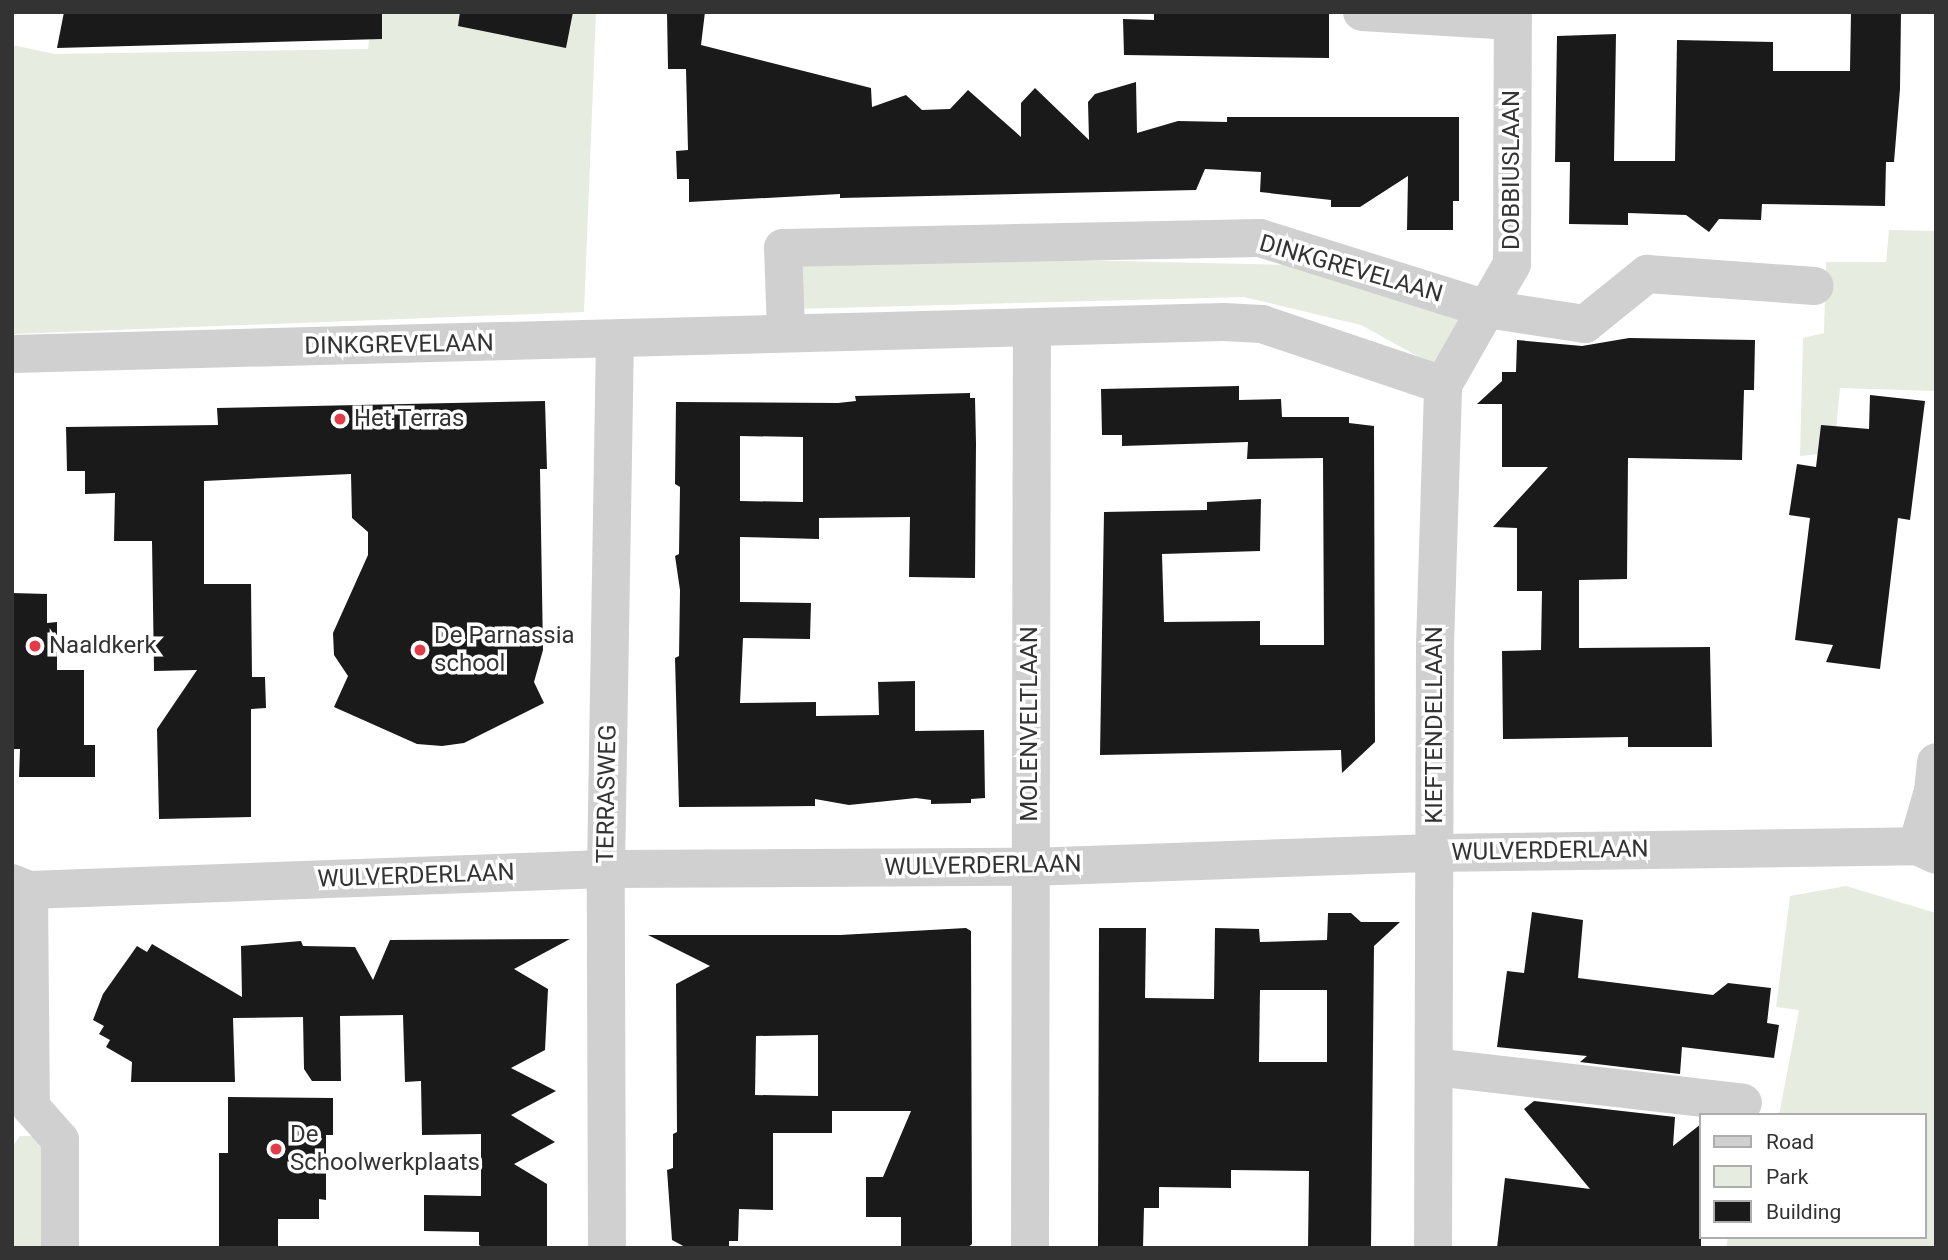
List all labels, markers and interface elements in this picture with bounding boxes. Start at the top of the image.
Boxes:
street label: DOBBIUSLAAN [1498,90,1526,250]
street label: DINKGREVELAAN [1256,229,1446,309]
street label: DINKGREVELAAN [304,329,494,361]
place label: Het Terras [354,405,465,433]
marker: Het Terras [332,411,348,427]
place label: De Parnassia school [434,622,575,678]
street label: MOLENVELTLAAN [1016,626,1044,822]
street label: KIEFTENDELLAAN [1421,626,1449,824]
place label: Naaldkerk [49,632,157,660]
marker: Naaldkerk [27,638,43,654]
marker: De Parnassia school [412,642,428,658]
street label: TERRASWEG [591,724,623,864]
street label: WULVERDERLAAN [1451,835,1649,867]
street label: WULVERDERLAAN [884,850,1082,882]
street label: WULVERDERLAAN [317,858,515,894]
legend [1700,1113,1927,1239]
place label: De Schoolwerkplaats [290,1121,480,1177]
text: Road [1766,1130,1814,1154]
marker: De Schoolwerkplaats [268,1141,284,1157]
text: Park [1766,1165,1808,1189]
text: Building [1766,1200,1841,1224]

